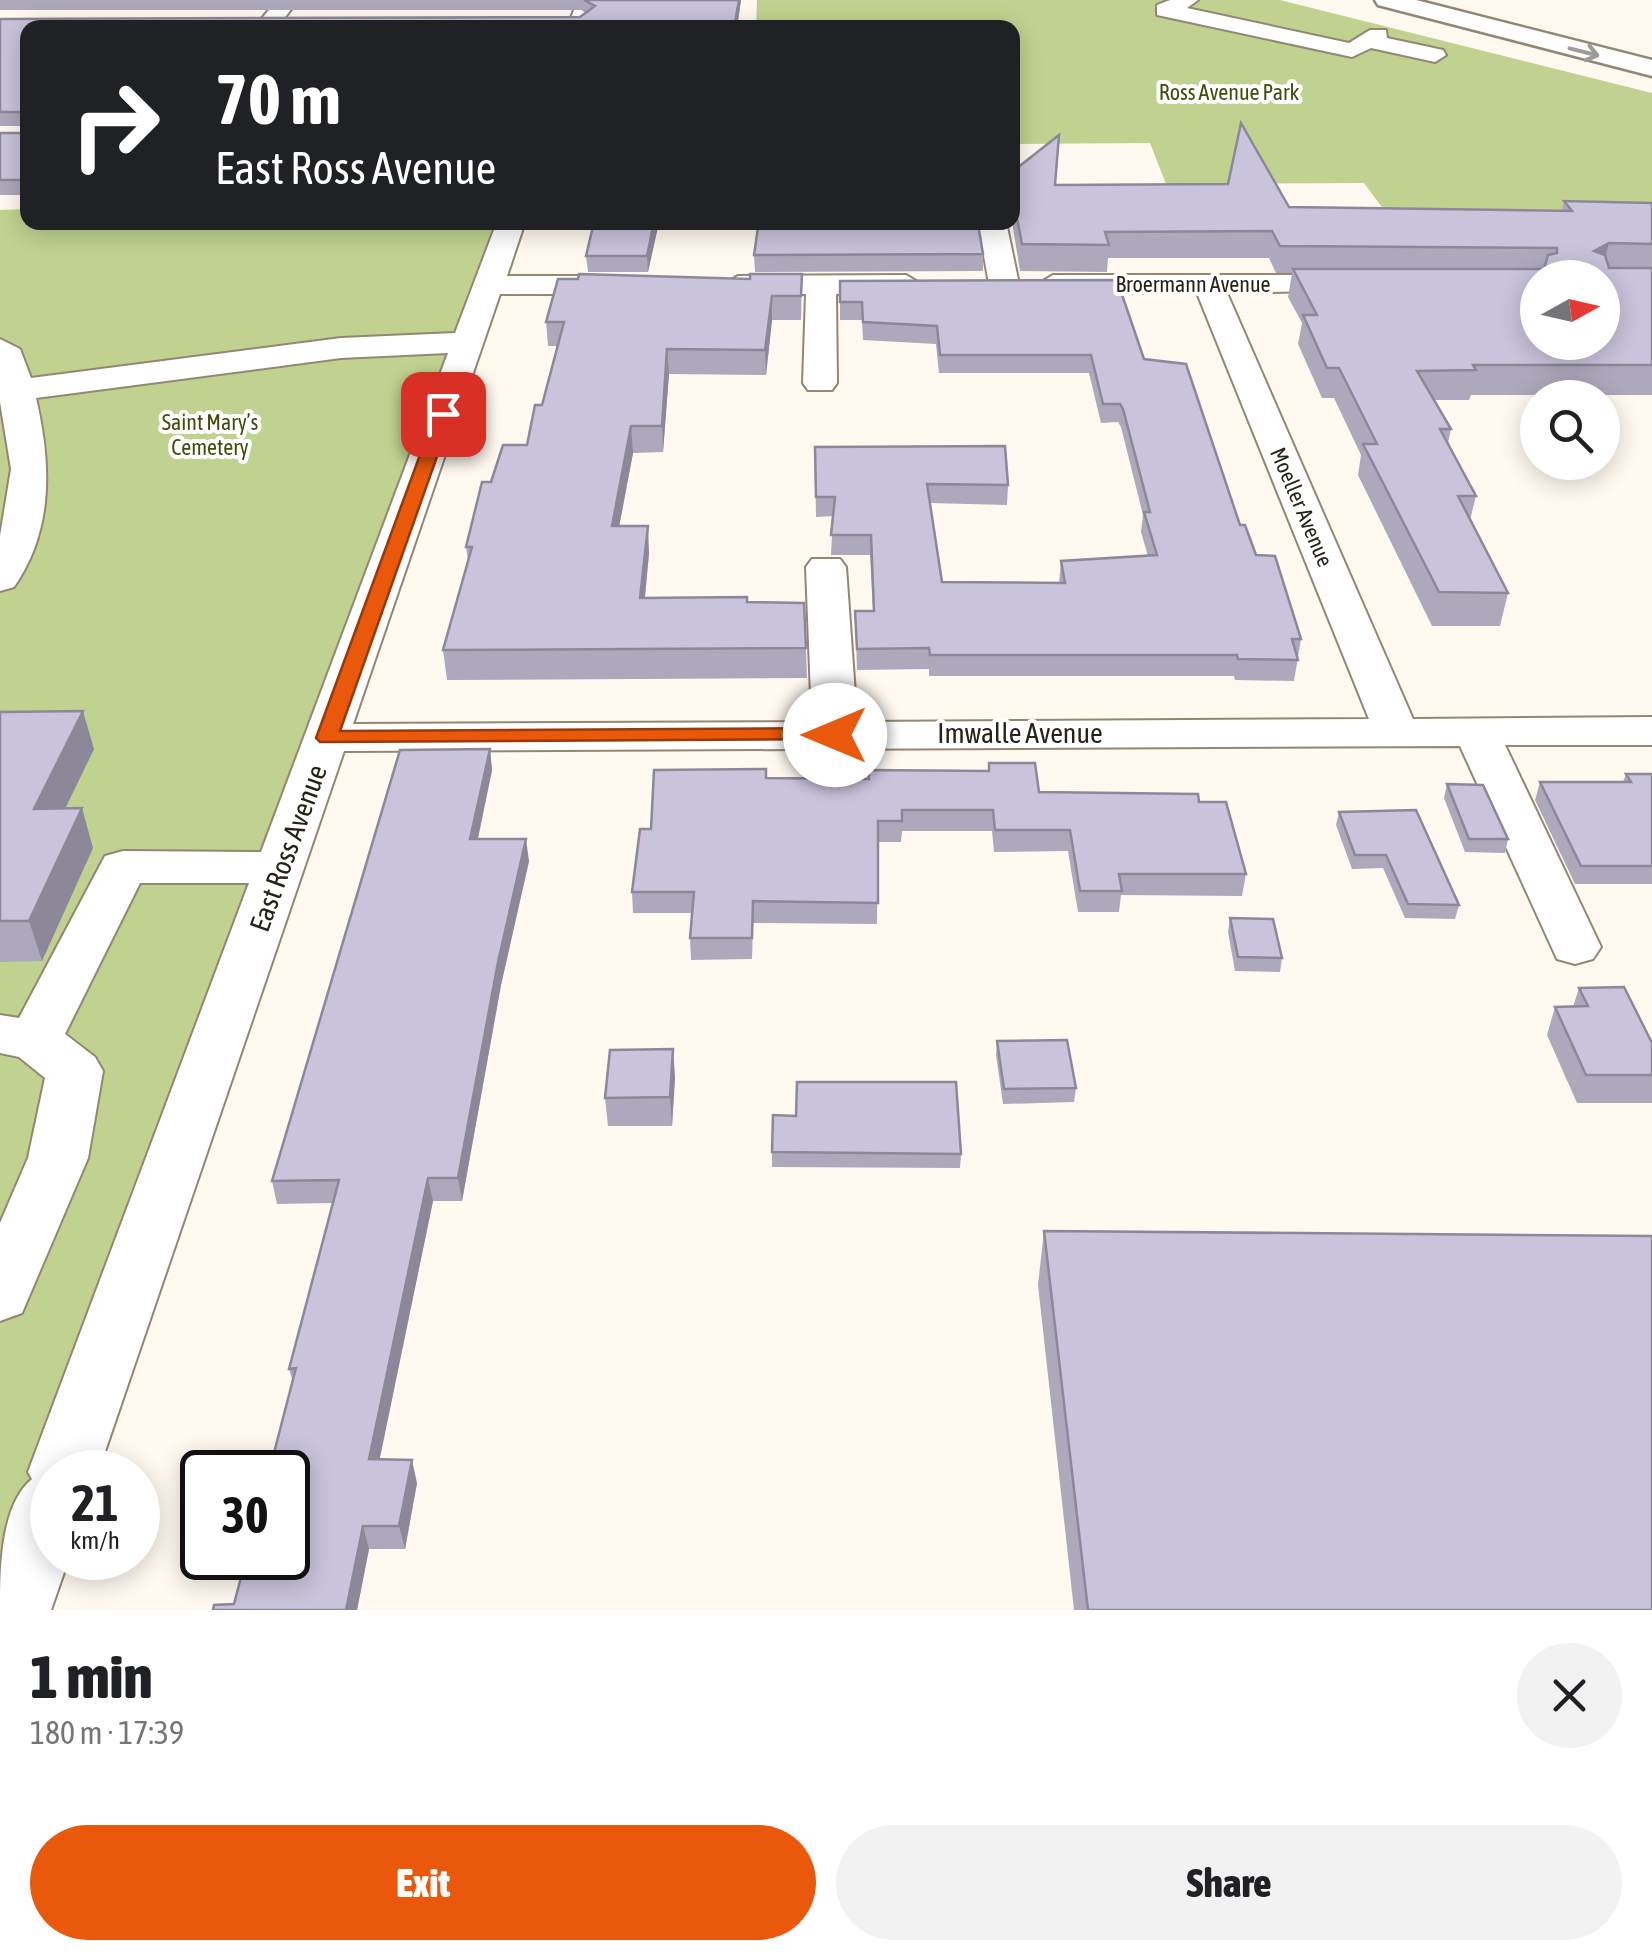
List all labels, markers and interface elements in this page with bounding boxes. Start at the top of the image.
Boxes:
one-way arrow [1568,44,1599,63]
text: 70 m [215,59,341,139]
icon: right [50,60,180,190]
park label: Ross Avenue Park [1159,79,1300,105]
text: East Ross Avenue [215,142,496,194]
north arrow [1520,260,1620,360]
map controls [1520,260,1620,480]
street label: Broermann Avenue [1115,271,1271,297]
pin [401,372,486,457]
button: search [1520,380,1620,480]
icon: arrive [416,387,471,442]
park label: Saint Mary’s Cemetery [162,409,259,460]
street label: Moeller Avenue [1265,444,1339,570]
position arrow [783,683,887,787]
street label: Imwalle Avenue [937,717,1103,749]
street label: East Ross Avenue [243,760,333,936]
speed limit sign: 30 [180,1450,310,1580]
text: 21 [71,1474,118,1532]
text: km/h [70,1526,120,1554]
text: 1 min [30,1642,153,1711]
button: close [1517,1643,1622,1748]
text: 180 m · 17:39 [30,1714,184,1751]
button: Exit [30,1825,816,1940]
button: Share [836,1825,1622,1940]

